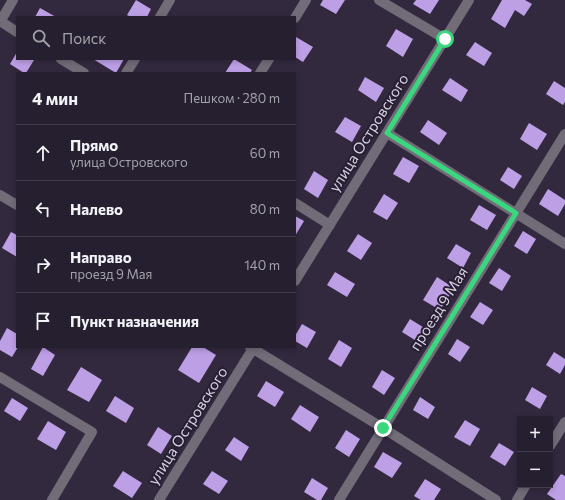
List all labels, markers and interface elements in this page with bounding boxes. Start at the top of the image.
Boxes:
search box [16,16,296,60]
icon: search [30,27,52,49]
text: Поиск [62,29,106,47]
route start [436,30,454,48]
street label: улица Островского [325,70,412,195]
text: 4 мин [32,88,78,109]
text: Пешком · 280 m [184,90,280,106]
text: Прямо [70,136,118,154]
icon: ahead [32,142,54,164]
text: 60 m [250,145,280,161]
text: улица Островского [70,154,188,170]
icon: left [32,198,54,220]
text: Налево [70,200,123,218]
text: 80 m [250,201,280,217]
text: Направо [70,248,132,266]
icon: right [32,254,54,276]
text: 140 m [244,257,280,273]
street label: проезд 9 Мая [405,263,471,354]
text: проезд 9 Мая [70,266,152,282]
icon: arrive [32,310,54,332]
text: Пункт назначения [70,312,199,330]
street label: улица Островского [144,363,231,488]
map controls [517,416,553,488]
button: + [517,416,553,452]
route end [374,419,392,437]
button: − [517,452,553,488]

